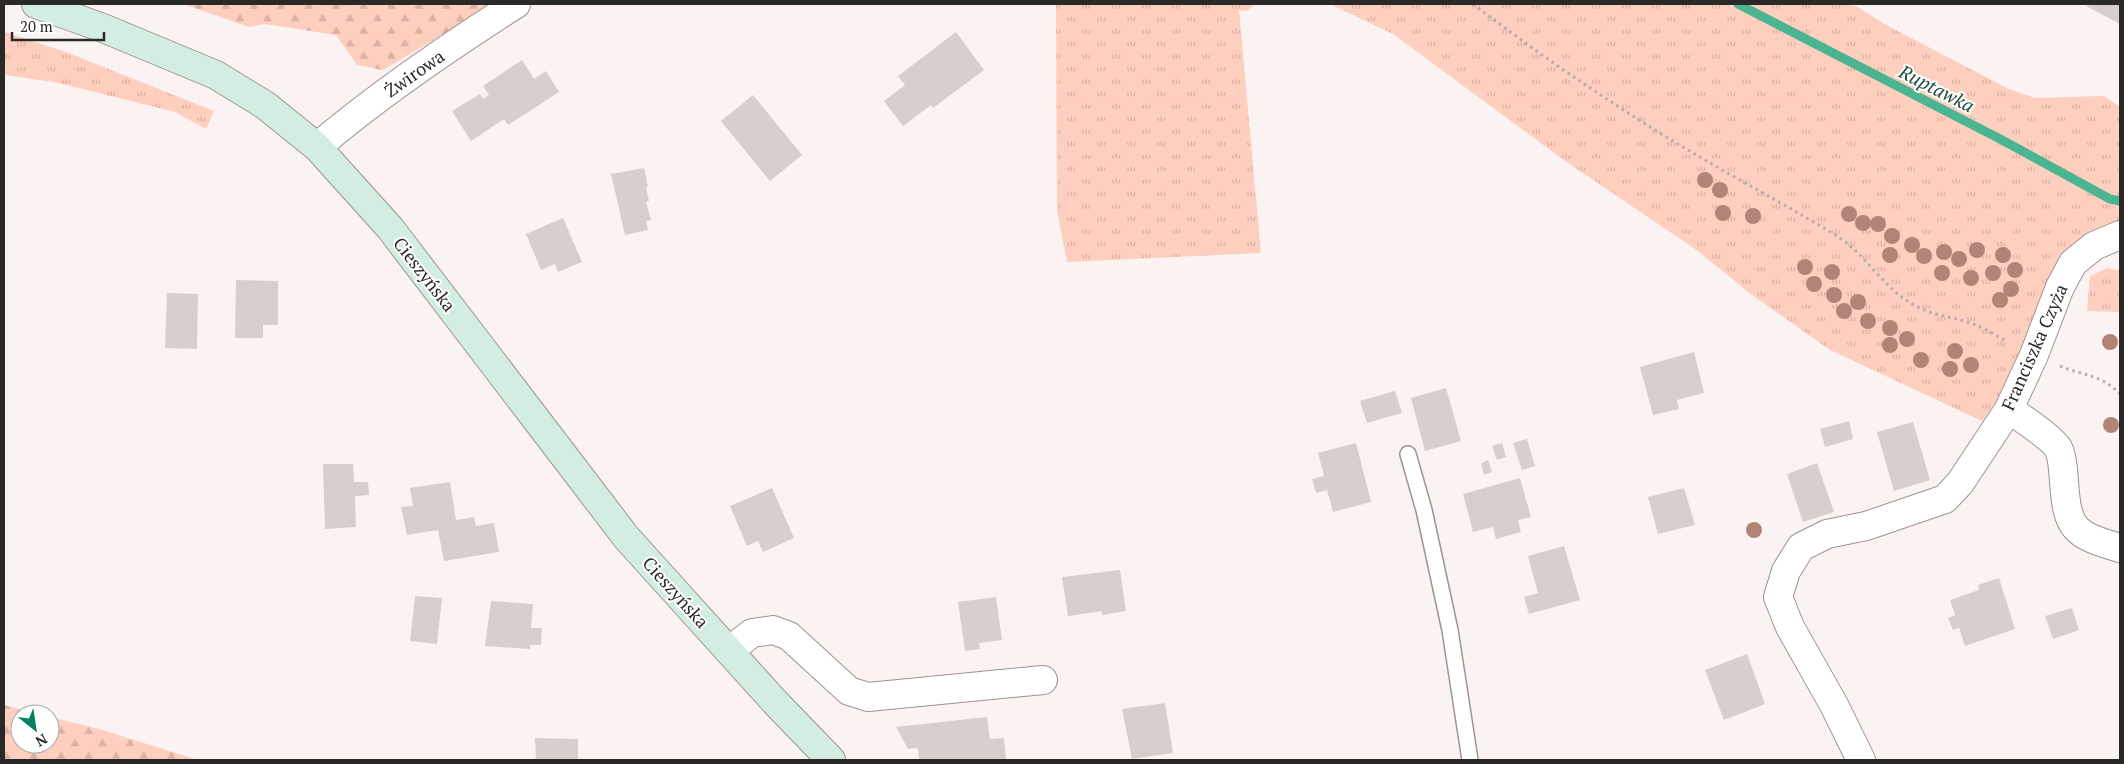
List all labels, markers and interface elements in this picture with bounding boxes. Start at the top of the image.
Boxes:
scale bar [12,10,105,42]
text: 20 m [20,16,53,36]
street label: Żwirowa [379,44,449,102]
water label: Ruptawka [1894,58,1979,118]
street label: Cieszyńska [388,232,462,316]
street label: Franciszka Czyża [1995,280,2073,414]
street label: Cieszyńska [638,551,714,633]
north arrow [10,704,60,754]
text: N [32,730,51,752]

